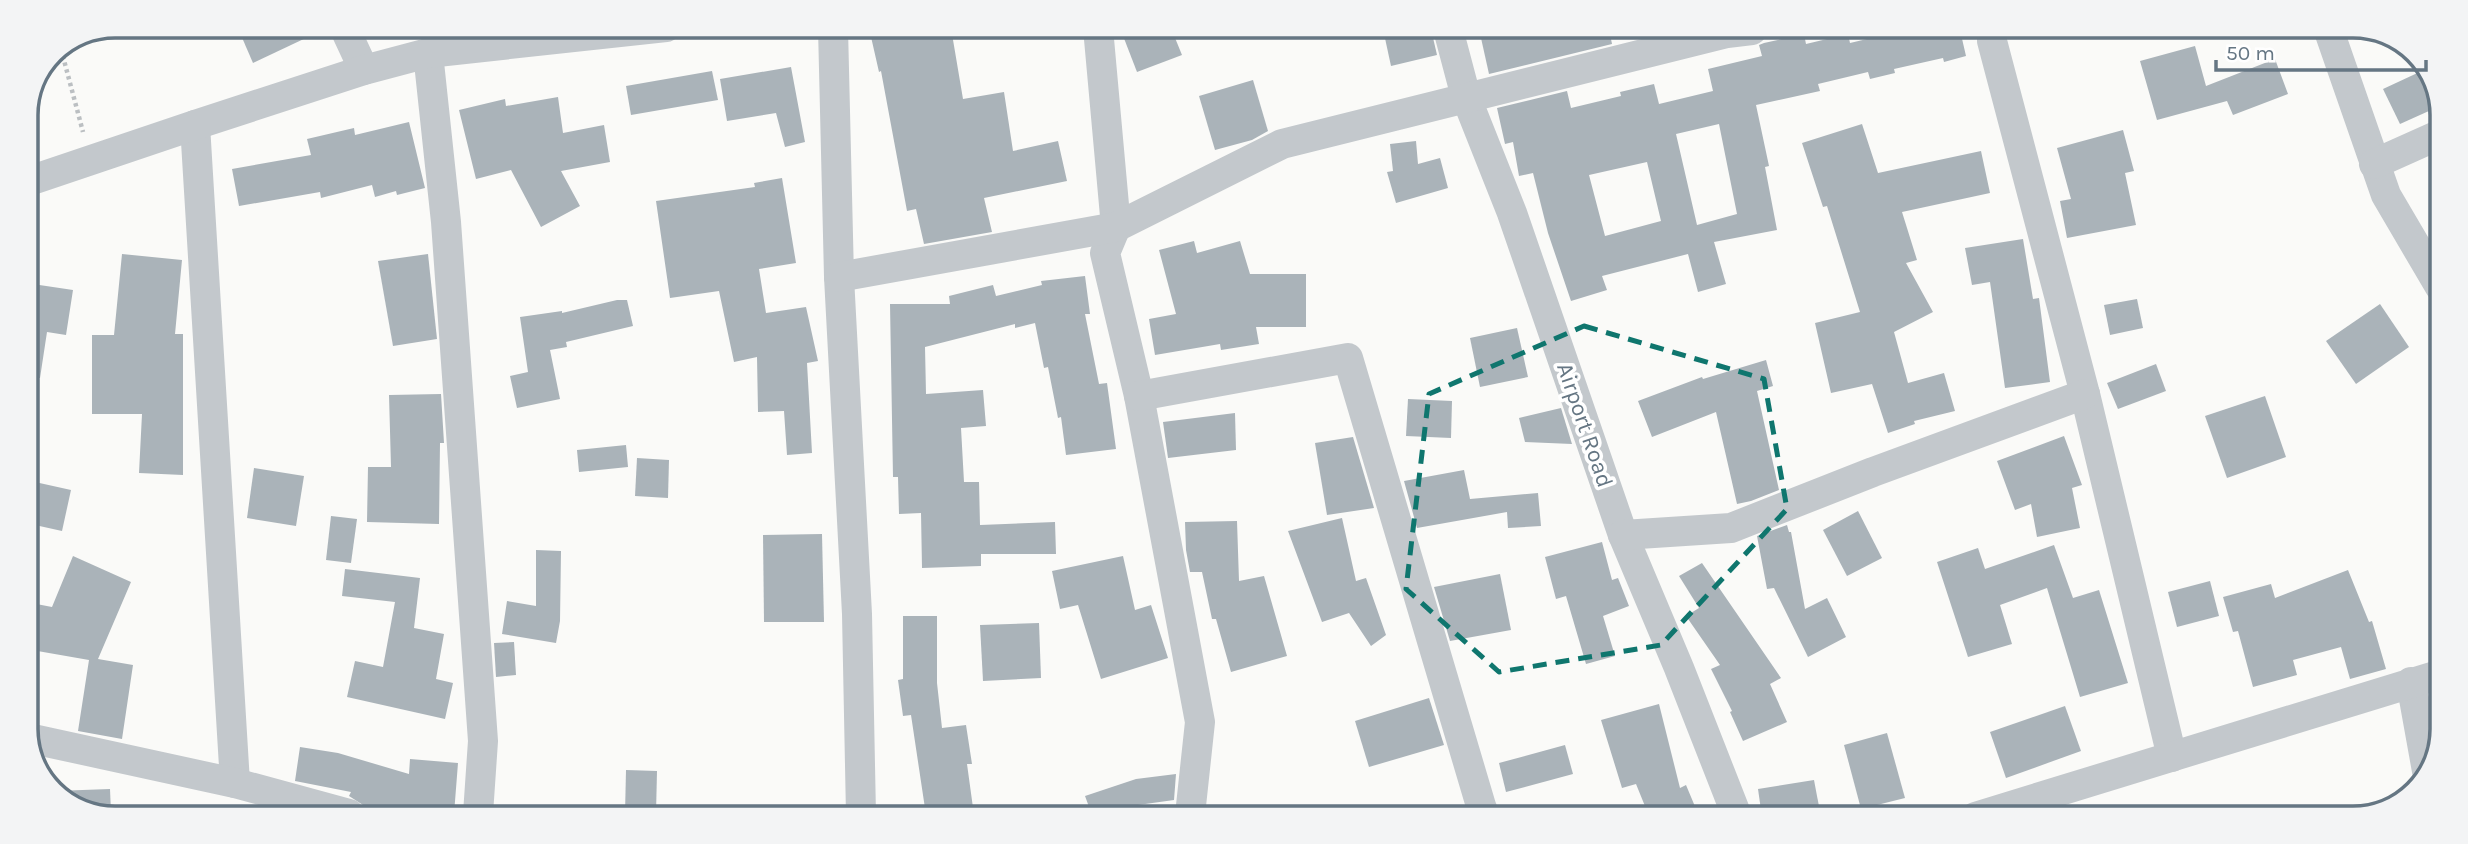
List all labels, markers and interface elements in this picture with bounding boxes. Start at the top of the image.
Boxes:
scale bar [2216,28,2426,72]
text: 50 m [2226,41,2275,65]
street label: Airport Road [1551,359,1619,491]

